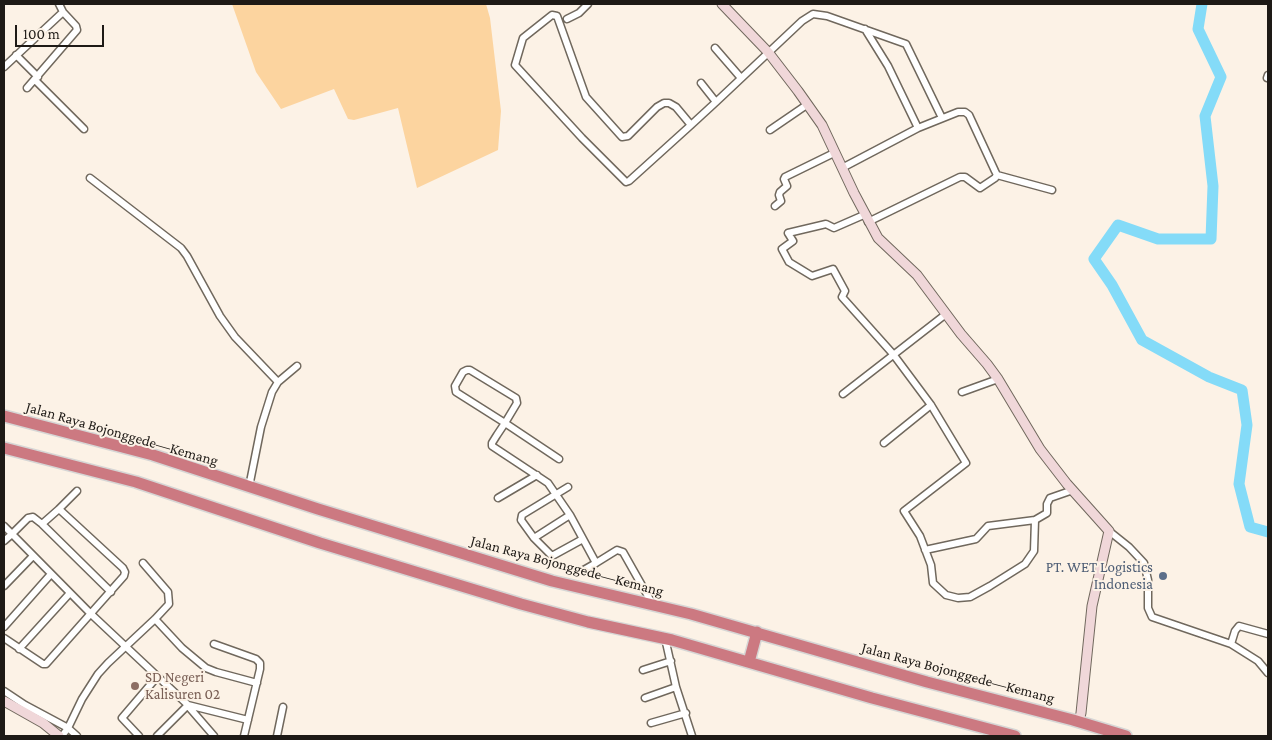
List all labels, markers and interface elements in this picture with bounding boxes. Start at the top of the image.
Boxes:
scale bar [18,15,106,47]
text: 100 m [23,26,60,42]
street label: Jalan Raya Bojonggede—Kemang [24,398,220,470]
street label: Jalan Raya Bojonggede—Kemang [469,532,665,600]
place label: PT. WET Logistics Indonesia [1046,558,1153,593]
marker: PT. WET Logistics Indonesia [1157,570,1169,582]
street label: Jalan Raya Bojonggede—Kemang [860,639,1056,707]
place label: SD Negeri Kalisuren 02 [145,668,220,703]
marker: SD Negeri Kalisuren 02 [129,680,141,692]

